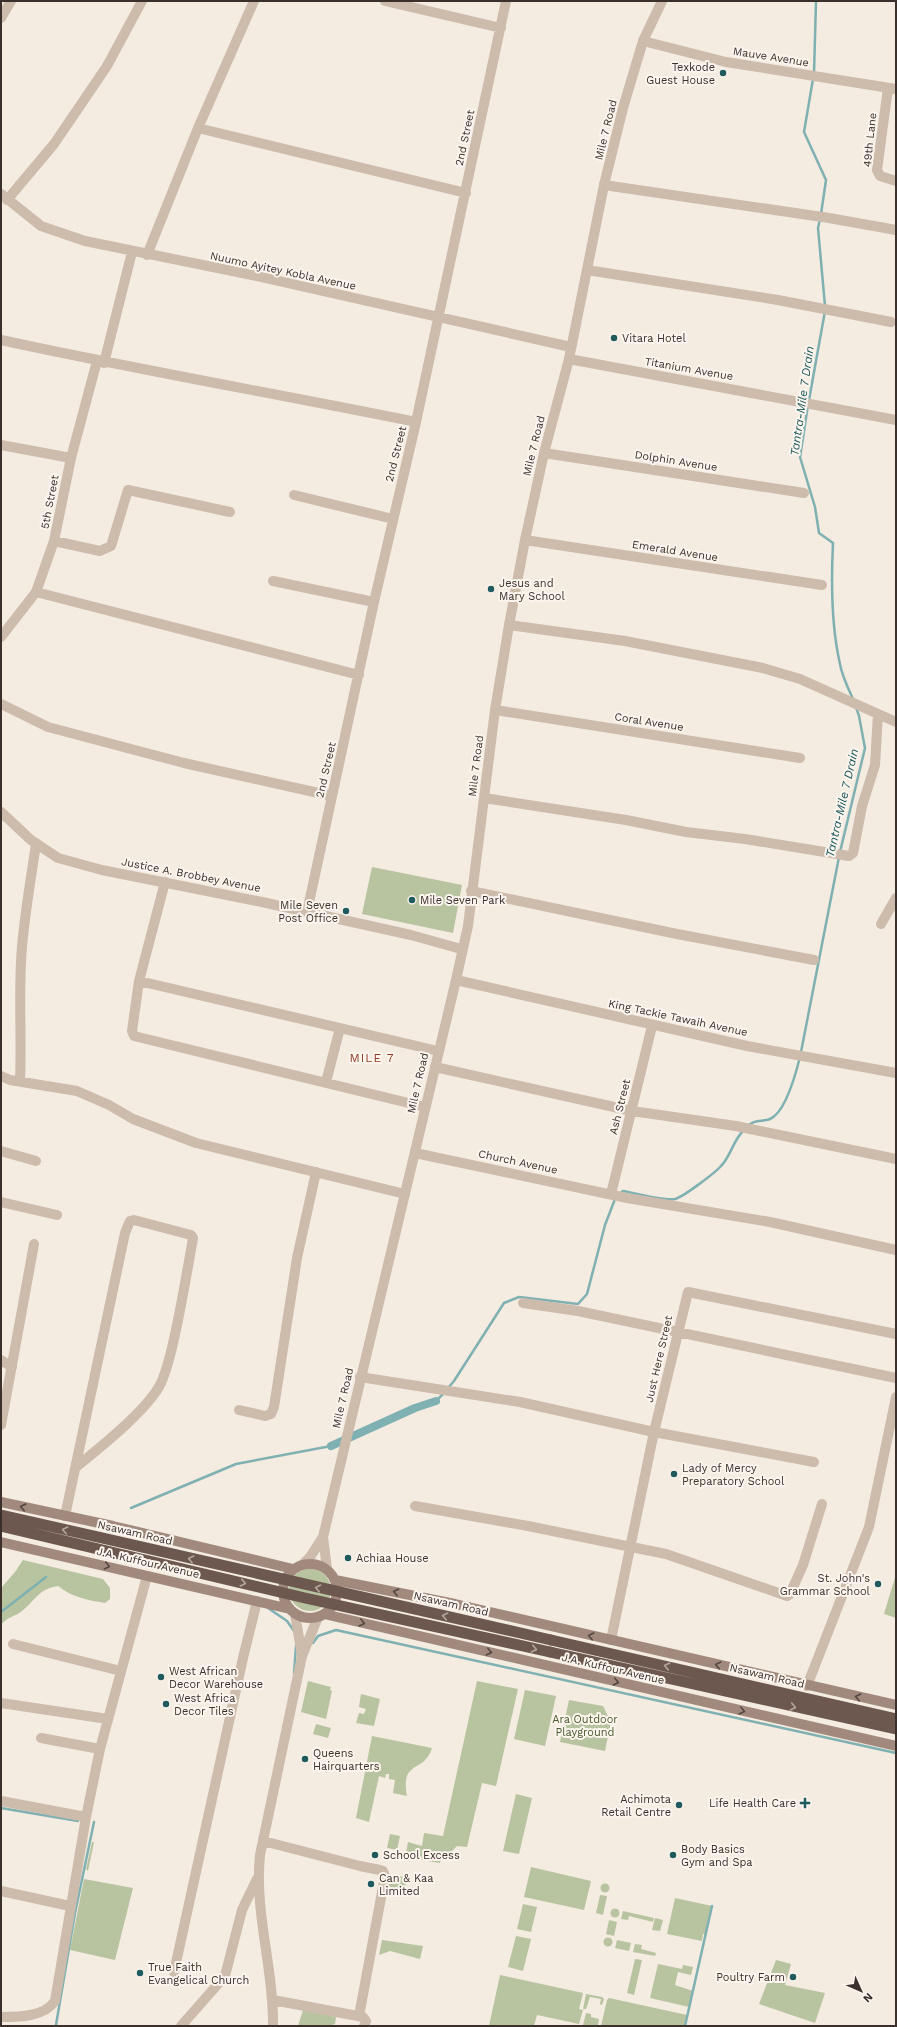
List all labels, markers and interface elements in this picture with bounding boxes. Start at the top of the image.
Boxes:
street label: Mauve Avenue [732,45,810,69]
place label: Texkode Guest House [646,61,715,87]
marker: Texkode Guest House [718,68,728,78]
street label: Mile 7 Road [592,98,620,162]
street label: 2nd Street [453,108,477,167]
street label: 49th Lane [861,112,879,168]
street label: Nuumo Ayitey Kobla Avenue [209,249,357,293]
place label: Vitara Hotel [622,332,686,345]
marker: Vitara Hotel [609,333,619,343]
water label: Tantra-Mile 7 Drain [787,345,817,457]
street label: Titanium Avenue [644,355,734,383]
street label: Mile 7 Road [520,414,548,478]
street label: 2nd Street [383,424,409,483]
street label: Dolphin Avenue [634,448,718,474]
street label: 5th Street [38,474,62,530]
street label: Emerald Avenue [631,538,719,564]
place label: Jesus and Mary School [499,577,565,603]
marker: Jesus and Mary School [486,584,496,594]
street label: Coral Avenue [613,710,685,734]
street label: Mile 7 Road [466,735,486,797]
street label: 2nd Street [313,740,339,799]
water label: Tantra-Mile 7 Drain [823,747,861,859]
street label: Justice A. Brobbey Avenue [120,855,262,895]
place label: Mile Seven Park [420,894,505,907]
marker: Mile Seven Park [407,895,417,905]
place label: Mile Seven Post Office [278,899,338,925]
marker: Mile Seven Post Office [341,906,351,916]
street label: King Tackie Tawaih Avenue [607,997,749,1039]
district label: MILE 7 [350,1051,394,1065]
street label: Mile 7 Road [405,1051,431,1115]
street label: Ash Street [607,1078,633,1136]
street label: Church Avenue [477,1147,559,1177]
street label: Just Here Street [643,1314,675,1404]
street label: Mile 7 Road [330,1366,356,1430]
place label: Lady of Mercy Preparatory School [682,1462,785,1488]
marker: Lady of Mercy Preparatory School [669,1469,679,1479]
one-way arrow [20,1503,27,1511]
street label: Nsawam Road [96,1518,174,1548]
one-way arrow [61,1527,68,1535]
street label: J.A. Kuffour Avenue [95,1545,201,1581]
place label: Achiaa House [356,1552,429,1565]
marker: Achiaa House [343,1553,353,1563]
one-way arrow [188,1556,194,1564]
one-way arrow [104,1561,110,1569]
place label: St. John's Grammar School [780,1572,871,1598]
one-way arrow [240,1578,247,1587]
marker: St. John's Grammar School [873,1579,883,1589]
one-way arrow [315,1585,321,1593]
one-way arrow [392,1589,399,1597]
street label: Nsawam Road [412,1589,490,1619]
one-way arrow [442,1613,448,1621]
one-way arrow [359,1618,366,1626]
one-way arrow [588,1632,594,1640]
one-way arrow [531,1644,537,1652]
one-way arrow [485,1647,492,1656]
street label: J.A. Kuffour Avenue [560,1651,666,1687]
one-way arrow [714,1661,721,1669]
street label: Nsawam Road [728,1661,806,1691]
one-way arrow [664,1663,670,1671]
place label: West African Decor Warehouse [169,1665,263,1691]
marker: West African Decor Warehouse [156,1672,166,1682]
one-way arrow [612,1677,619,1685]
place label: West Africa Decor Tiles [174,1692,235,1718]
one-way arrow [855,1693,861,1701]
marker: West Africa Decor Tiles [161,1699,171,1709]
one-way arrow [790,1702,796,1710]
one-way arrow [738,1706,745,1715]
park label: Ara Outdoor Playground [552,1713,618,1739]
place label: Queens Hairquarters [313,1747,380,1773]
marker: Queens Hairquarters [300,1754,310,1764]
place label: Achimota Retail Centre [601,1793,671,1819]
place label: Life Health Care [709,1797,796,1810]
marker: Life Health Care [799,1797,811,1809]
marker: Achimota Retail Centre [674,1800,684,1810]
place label: Body Basics Gym and Spa [681,1843,753,1869]
place label: School Excess [383,1849,460,1862]
marker: School Excess [370,1850,380,1860]
marker: Body Basics Gym and Spa [668,1850,678,1860]
place label: Can & Kaa Limited [379,1872,433,1898]
marker: Can & Kaa Limited [366,1879,376,1889]
place label: True Faith Evangelical Church [148,1961,249,1987]
marker: True Faith Evangelical Church [135,1968,145,1978]
place label: Poultry Farm [716,1971,785,1984]
north arrow [841,1971,881,2011]
marker: Poultry Farm [788,1972,798,1982]
text: N [860,1990,875,2005]

